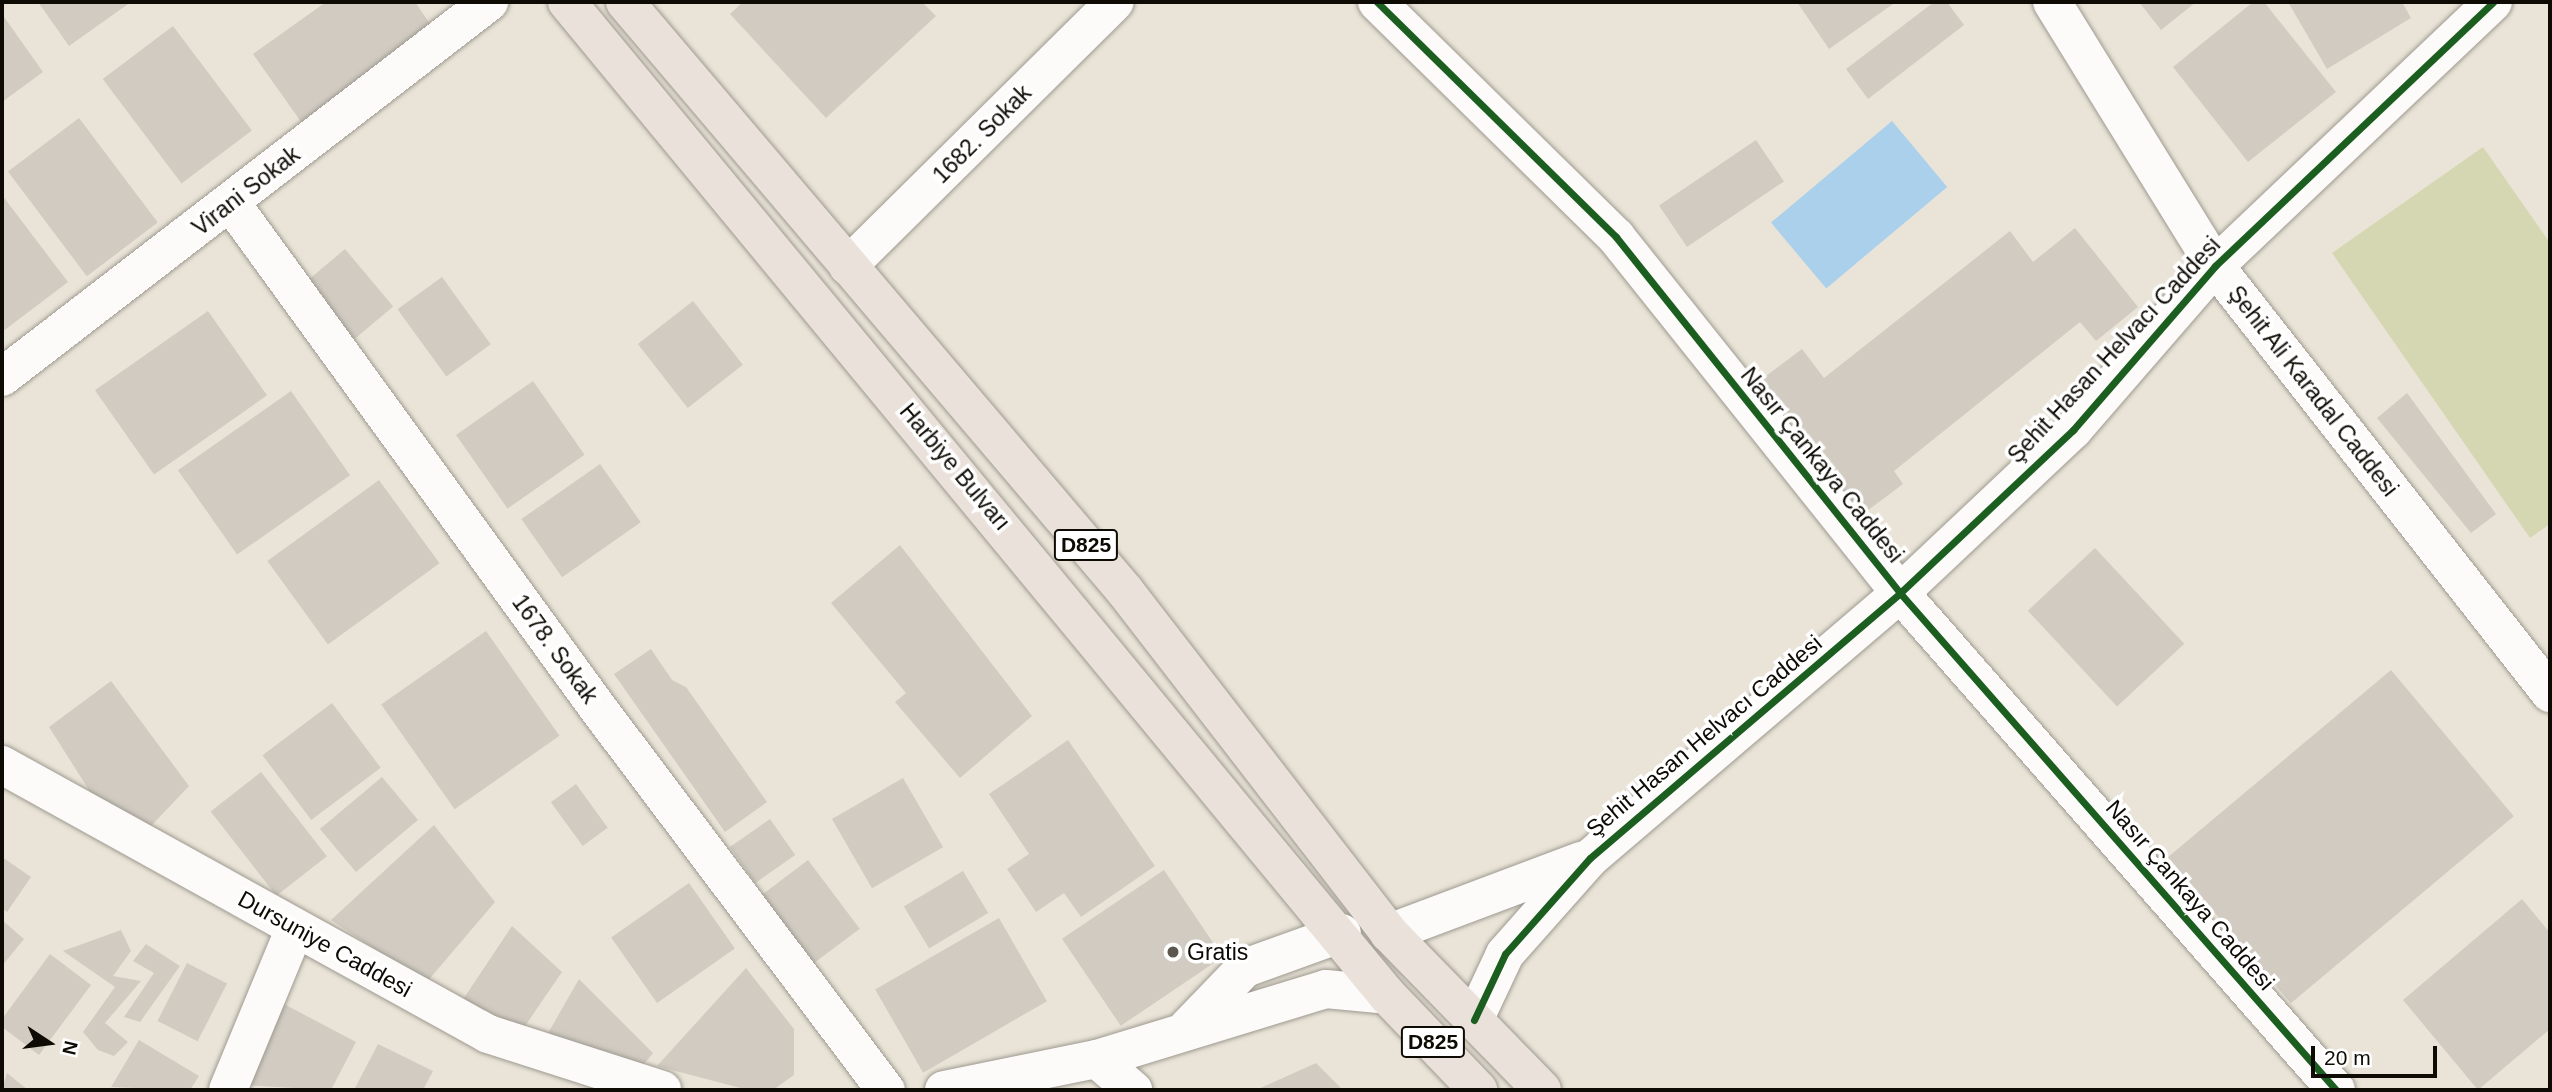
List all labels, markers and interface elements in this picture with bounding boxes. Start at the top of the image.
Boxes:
street label: 1682. Sokak [927,79,1037,189]
street label: Virani Sokak [187,141,305,241]
street label: Şehit Hasan Helvacı Caddesi [2002,231,2226,469]
street label: Şehit Ali Karadal Caddesi [2222,280,2404,502]
street label: Nasır Çankaya Caddesi [1735,362,1909,568]
street label: Harbiye Bulvarı [894,398,1016,536]
road number: D825 [1053,528,1119,562]
street label: 1678. Sokak [506,589,604,709]
street label: Şehit Hasan Helvacı Caddesi [1581,629,1827,843]
street label: Nasır Çankaya Caddesi [2100,794,2280,996]
street label: Dursuniye Caddesi [233,885,417,1003]
place label: Gratis [1187,938,1248,966]
marker: Gratis [1165,944,1181,960]
north arrow [14,1008,84,1078]
road number: D825 [1400,1024,1466,1060]
scale bar [2314,1032,2440,1076]
text: N [58,1039,82,1057]
text: 20 m [2324,1046,2371,1069]

